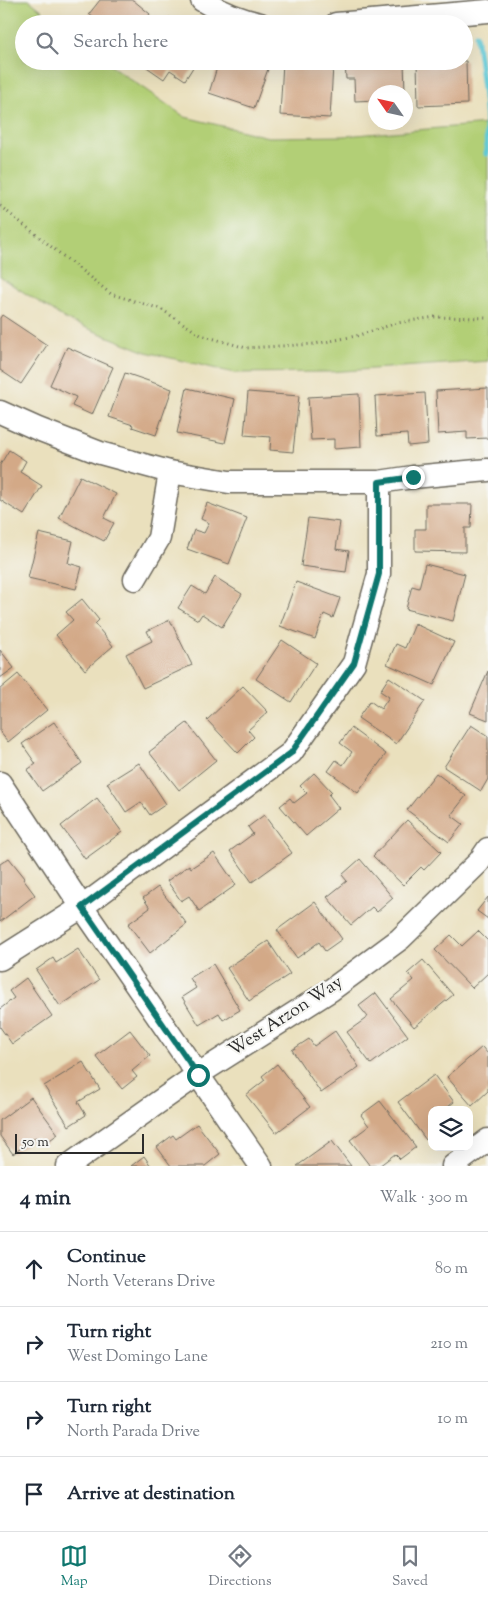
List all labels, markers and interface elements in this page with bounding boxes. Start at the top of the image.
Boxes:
search box [15,15,473,70]
icon: search [33,29,61,57]
text: Search here [73,29,168,56]
north arrow [368,85,413,130]
route end [402,466,425,489]
street label: West Arzon Way [224,970,348,1064]
route start [187,1064,210,1087]
map controls [428,1106,473,1151]
button: layers [428,1106,473,1151]
scale bar [15,1131,144,1154]
text: 50 m [22,1133,49,1153]
text: 4 min [20,1184,71,1214]
text: Walk · 300 m [380,1187,468,1210]
text: Continue [67,1244,146,1271]
icon: ahead [20,1255,48,1283]
text: 80 m [435,1258,468,1281]
text: North Veterans Drive [67,1271,215,1294]
text: Turn right [67,1319,151,1346]
icon: right [20,1330,48,1358]
text: 210 m [430,1333,468,1356]
text: West Domingo Lane [67,1346,208,1369]
text: Turn right [67,1394,151,1421]
icon: right [20,1405,48,1433]
text: 10 m [438,1408,468,1431]
text: North Parada Drive [67,1421,200,1444]
icon: arrive [20,1480,48,1508]
text: Arrive at destination [67,1481,235,1508]
tab: Map [60,1542,88,1592]
tab: Directions [208,1542,272,1592]
tab: Saved [392,1542,428,1592]

